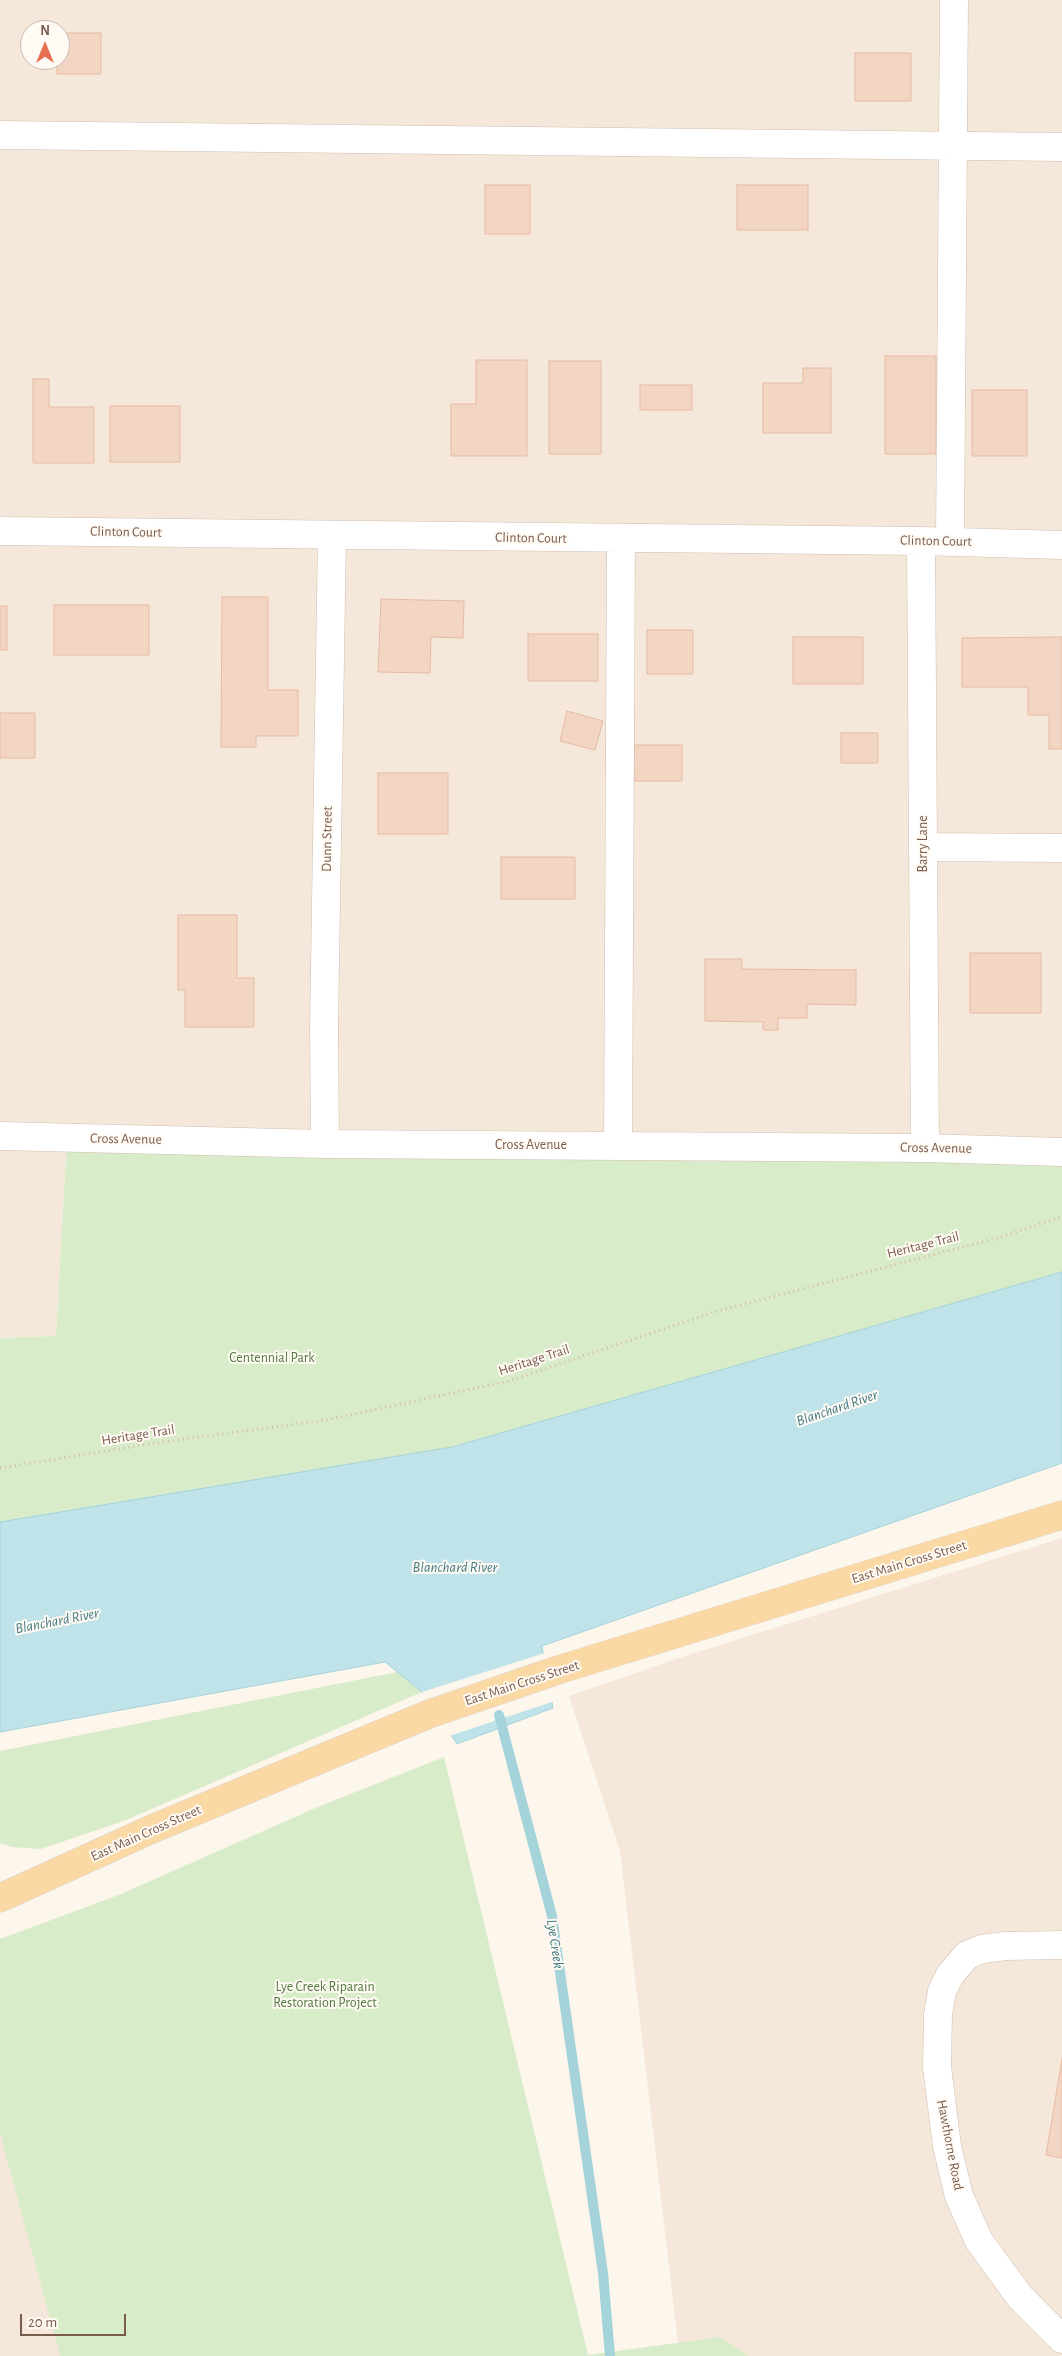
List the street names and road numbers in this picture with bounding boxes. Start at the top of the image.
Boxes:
street label: Clinton Court [90,523,162,541]
street label: Clinton Court [495,529,567,547]
street label: Clinton Court [900,532,972,550]
street label: Dunn Street [318,806,336,872]
street label: Barry Lane [915,815,931,873]
street label: Cross Avenue [90,1130,162,1148]
street label: Cross Avenue [495,1137,567,1153]
street label: Cross Avenue [900,1139,972,1157]
street label: Heritage Trail [885,1228,961,1262]
street label: Heritage Trail [496,1341,572,1379]
street label: Heritage Trail [100,1421,176,1449]
street label: East Main Cross Street [850,1537,968,1587]
street label: East Main Cross Street [463,1657,581,1709]
street label: East Main Cross Street [88,1801,204,1865]
street label: Hawthorne Road [933,2098,967,2192]

